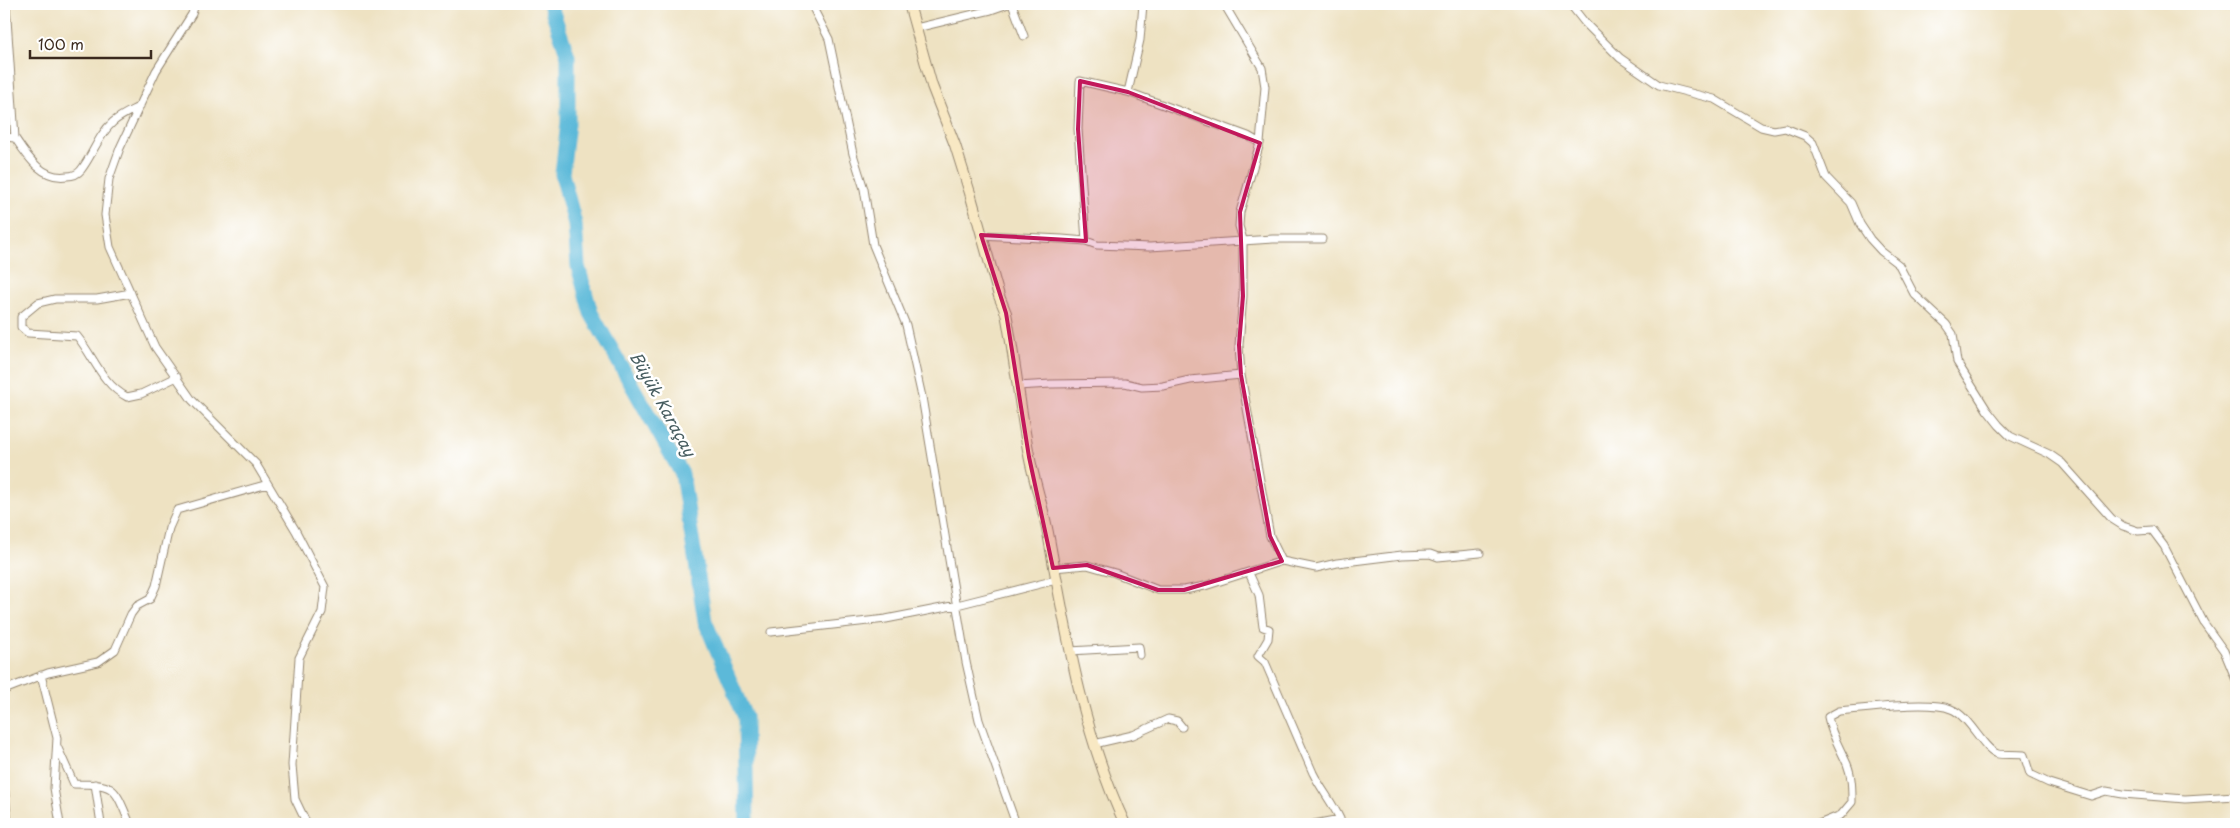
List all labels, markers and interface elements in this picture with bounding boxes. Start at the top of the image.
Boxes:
scale bar [30,28,151,60]
text: 100 m [38,32,84,55]
water label: Büyük Karaçay [625,347,704,462]

